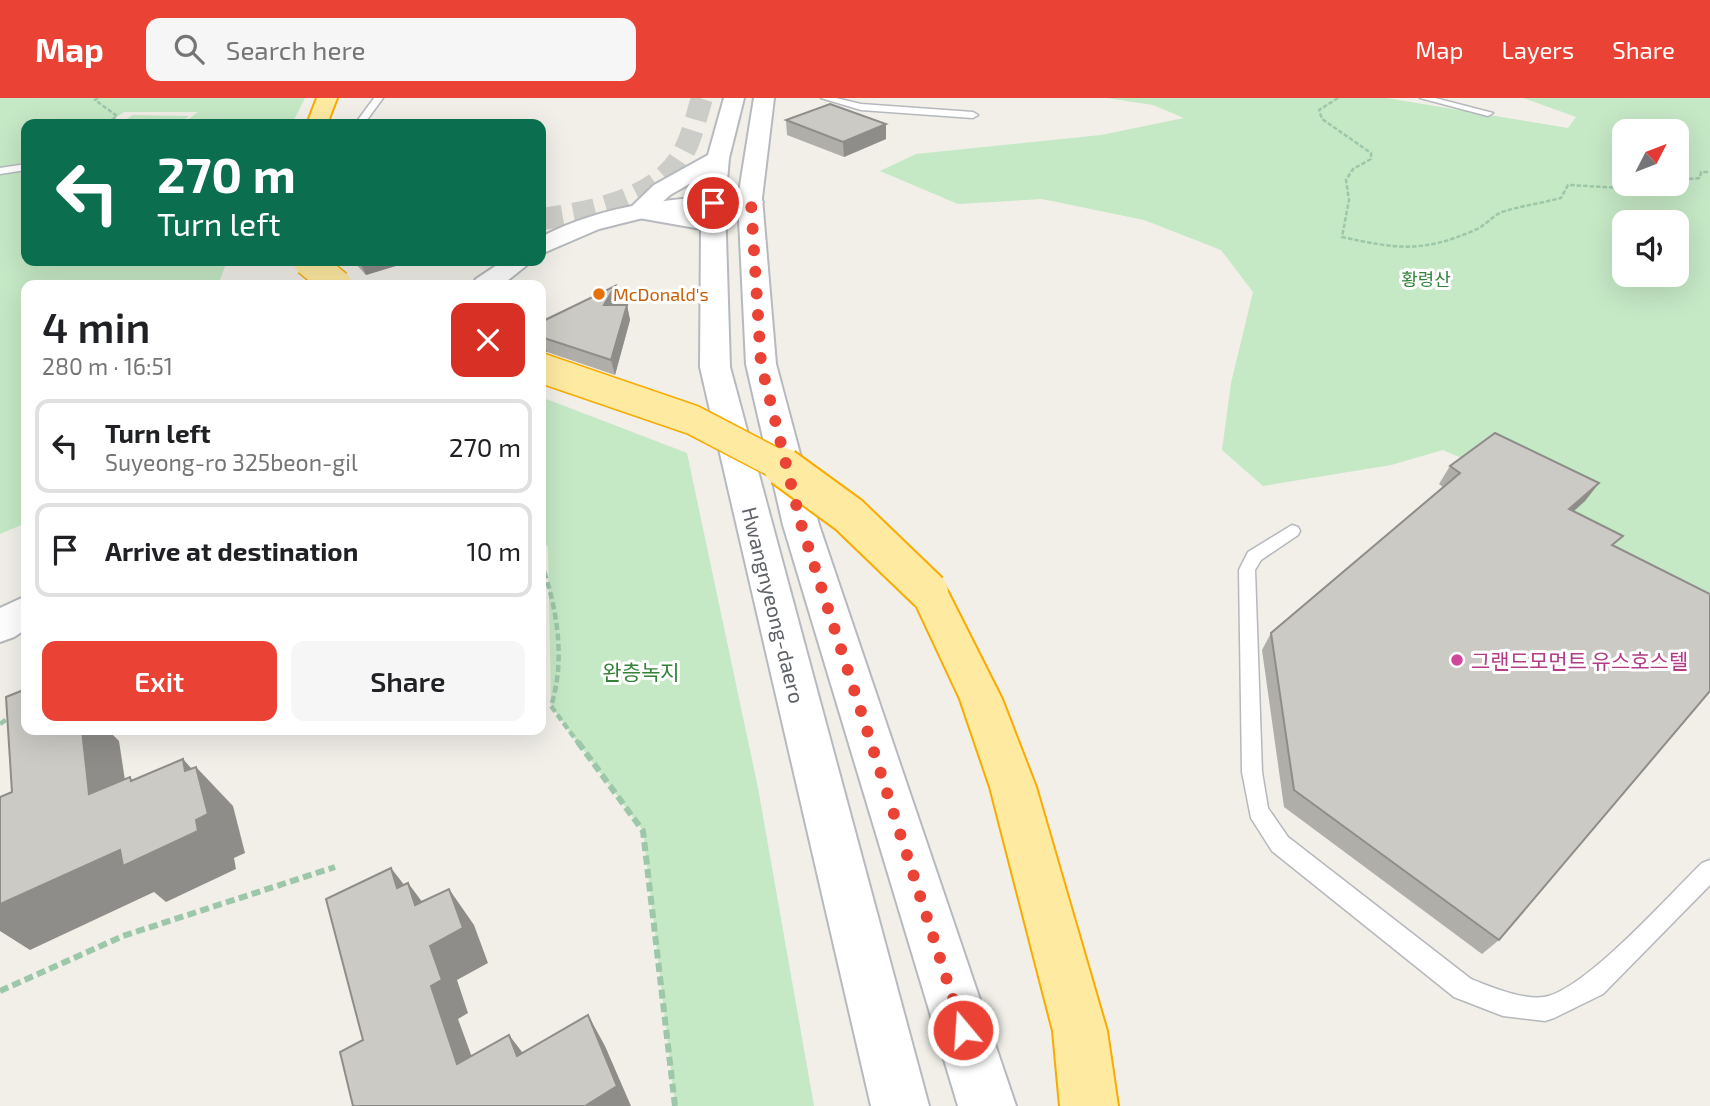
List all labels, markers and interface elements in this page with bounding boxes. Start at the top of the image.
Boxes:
search box [146,18,636,81]
text: Map [35,29,104,69]
icon: search [170,30,208,68]
text: Search here [226,34,365,65]
text: Map [1415,35,1463,64]
text: Layers [1501,35,1574,64]
text: Share [1612,35,1675,64]
north arrow [1612,119,1689,196]
map controls [1612,119,1689,287]
text: 270 m [157,144,296,203]
icon: left [42,147,133,238]
pin [683,173,743,233]
icon: arrive [694,184,732,222]
text: Turn left [157,204,281,242]
button: sound [1612,210,1689,287]
park label: 황령산 [1401,268,1451,290]
place label: McDonald's [613,283,709,305]
marker: McDonald's [591,286,607,302]
text: 4 min [42,301,151,351]
button: close [451,303,525,377]
text: 280 m · 16:51 [42,352,173,380]
text: Turn left [105,417,211,448]
icon: left [46,427,84,465]
text: 270 m [449,431,521,462]
text: Suyeong-ro 325beon-gil [105,448,358,476]
street label: Hwangnyeong-daero [738,504,810,706]
icon: arrive [46,531,84,569]
text: Arrive at destination [105,535,358,566]
text: 10 m [466,535,521,566]
button: Exit [42,641,277,721]
button: Share [291,641,525,721]
place label: 그랜드모먼트 유스호스텔 [1471,648,1688,673]
marker: 그랜드모먼트 유스호스텔 [1449,652,1465,668]
park label: 완층녹지 [602,659,680,684]
position arrow [926,993,1000,1067]

